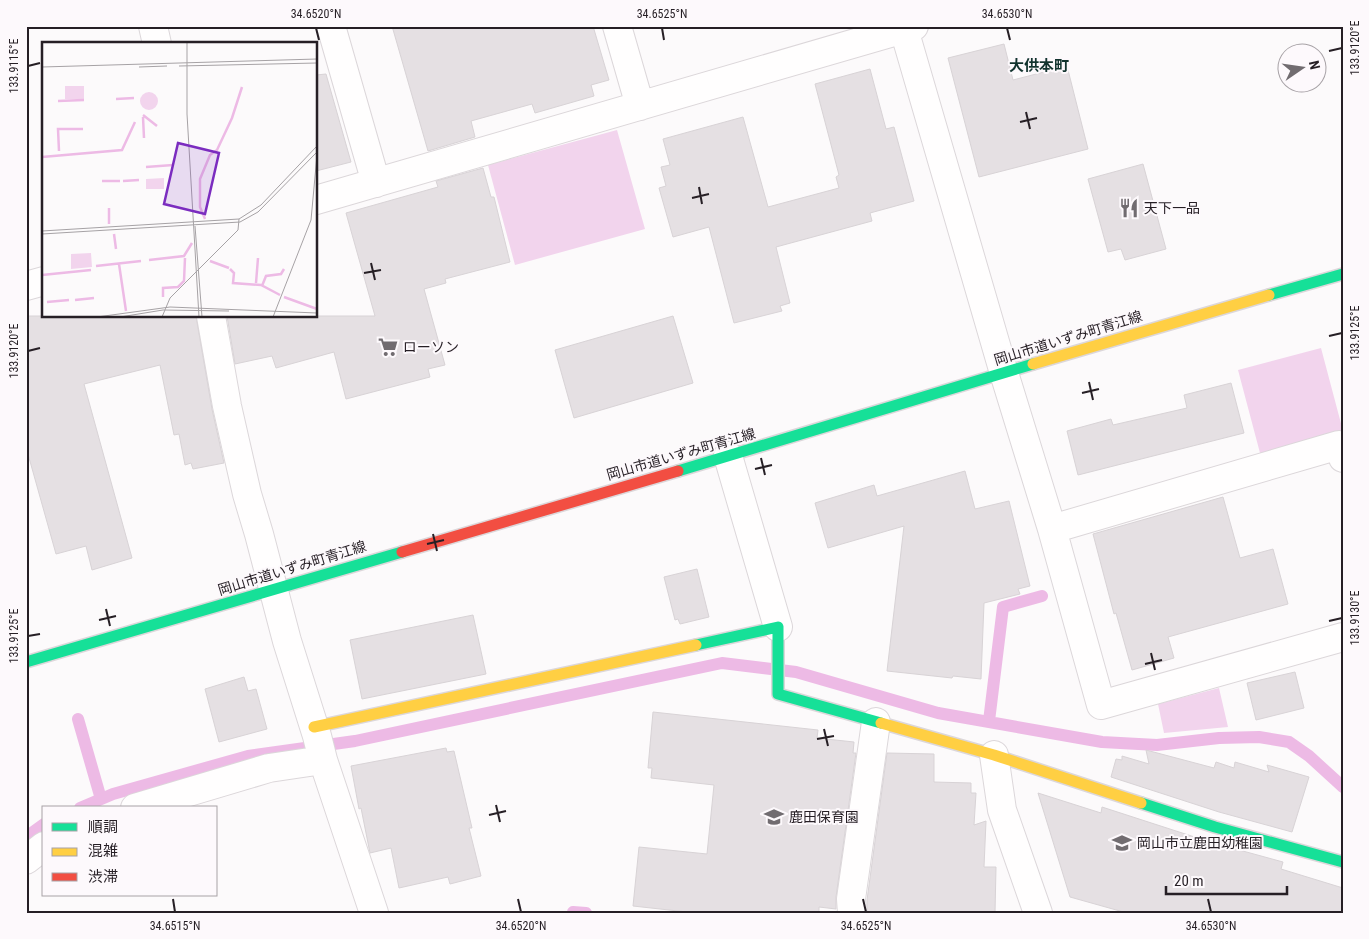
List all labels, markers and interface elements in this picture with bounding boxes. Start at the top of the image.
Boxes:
text: 34.6520°N [291,7,341,21]
text: 34.6525°N [637,7,687,21]
text: 34.6530°N [982,7,1032,21]
text: 133.9120°E [1348,20,1362,76]
text: 133.9115°E [7,38,21,94]
inset map [42,42,318,318]
north arrow [1276,42,1326,92]
district label: 大供本町 [1009,57,1069,75]
text: N [1306,59,1323,71]
restaurant icon: 天下一品 [1118,197,1140,219]
place label: 天下一品 [1144,200,1200,216]
text: 133.9125°E [1348,305,1362,361]
street label: 岡山市道いずみ町青江線 [992,308,1144,368]
text: 133.9120°E [7,323,21,379]
supermarket icon: ローソン [377,336,399,358]
place label: ローソン [403,339,459,355]
street label: 岡山市道いずみ町青江線 [605,425,757,483]
street label: 岡山市道いずみ町青江線 [216,538,368,598]
text: 133.9130°E [1348,590,1362,646]
text: 133.9125°E [7,608,21,664]
legend [42,806,218,896]
school or university icon: 鹿田保育園 [763,806,785,828]
place label: 鹿田保育園 [789,809,859,825]
text: 順調 [88,818,118,836]
school or university icon: 岡山市立鹿田幼稚園 [1111,832,1133,854]
place label: 岡山市立鹿田幼稚園 [1137,835,1263,851]
text: 混雑 [88,842,118,860]
scale bar [1166,864,1288,896]
text: 渋滞 [88,868,118,886]
text: 20 m [1174,872,1204,890]
text: 34.6515°N [150,919,200,933]
text: 34.6520°N [496,919,546,933]
text: 34.6525°N [841,919,891,933]
text: 34.6530°N [1186,919,1236,933]

